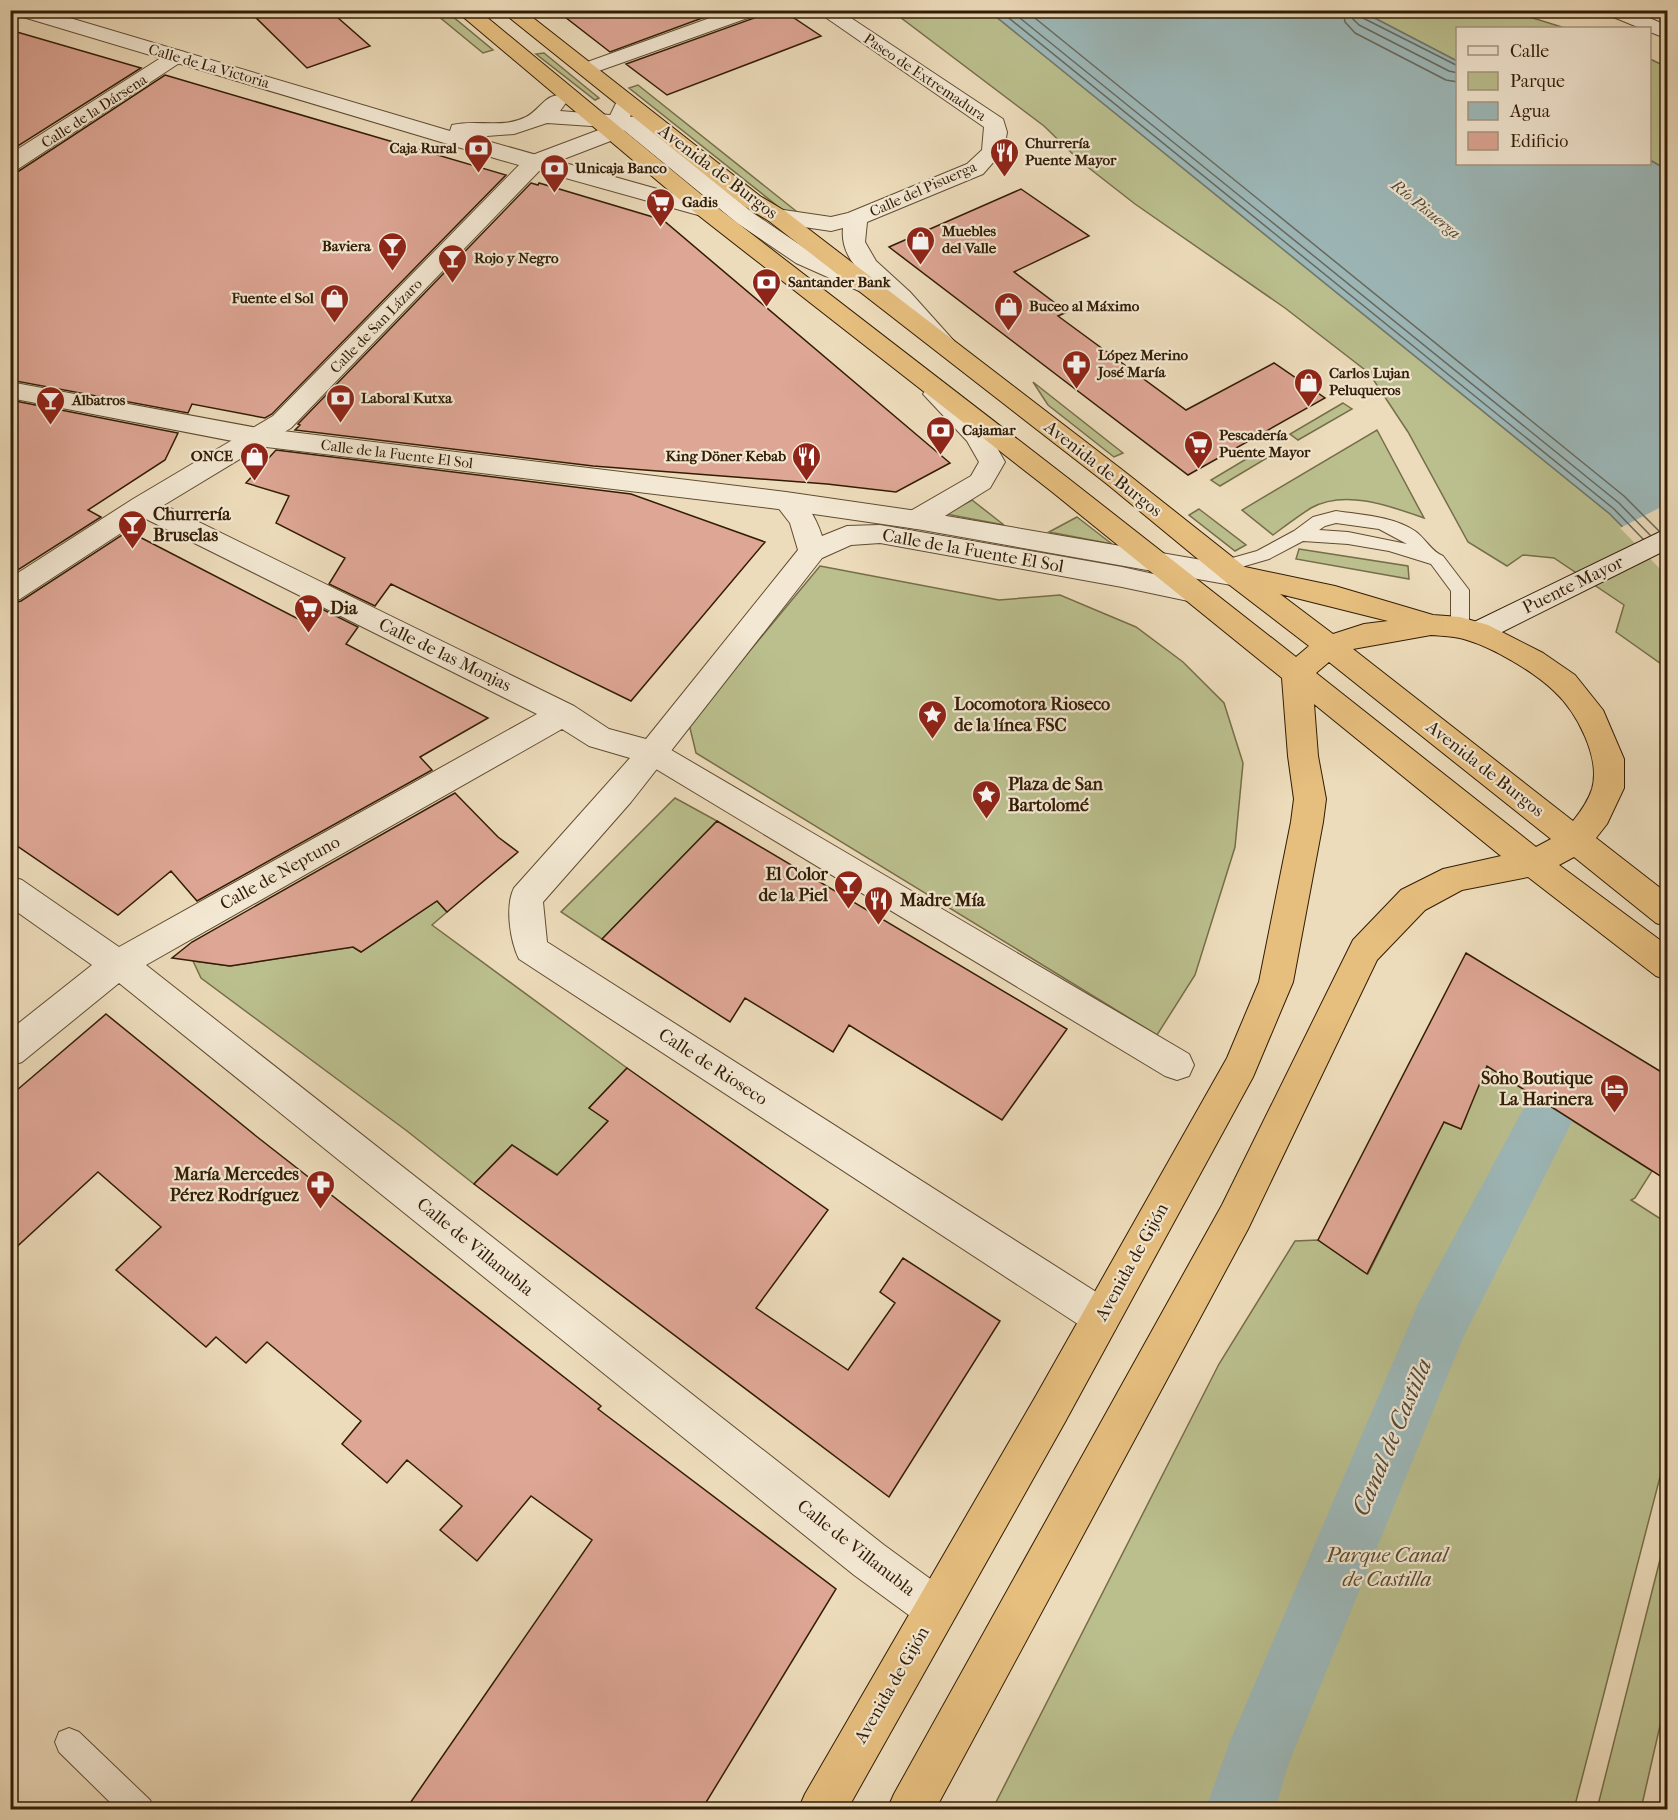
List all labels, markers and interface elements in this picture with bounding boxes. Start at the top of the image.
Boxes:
legend [1456,27,1651,165]
street label: Paseo de Extremadura [860,29,991,125]
street label: Calle de La Victoria [146,40,273,92]
text: Calle [1510,41,1549,62]
street label: Calle de la Dársena [38,70,151,152]
text: Parque [1510,71,1565,92]
text: Agua [1509,101,1551,122]
street label: Avenida de Burgos [653,120,782,224]
text: Edificio [1510,131,1568,152]
bank icon: Caja Rural [462,132,494,174]
place label: Churrería Puente Mayor [1025,134,1117,169]
restaurant icon: Churrería Puente Mayor [988,136,1020,178]
place label: Caja Rural [389,139,458,157]
bank icon: Unicaja Banco [538,152,570,194]
street label: Calle del Pisuerga [867,157,980,221]
place label: Unicaja Banco [574,159,667,177]
water label: Río Pisuerga [1387,175,1464,243]
supermarket icon: Gadis [645,186,677,228]
place label: Gadis [682,193,718,211]
place label: Muebles del Valle [941,222,997,257]
shop icon: Muebles del Valle [905,224,937,266]
bar icon: Baviera [376,230,408,272]
place label: Baviera [322,237,372,255]
bar icon: Rojo y Negro [437,242,469,284]
place label: Rojo y Negro [474,249,559,267]
bank icon: Santander Bank [751,266,783,308]
place label: Santander Bank [788,273,892,291]
street label: Calle de San Lázaro [326,275,426,377]
shop icon: Fuente el Sol [319,282,351,324]
place label: Fuente el Sol [230,289,315,307]
shop icon: Buceo al Máximo [992,290,1024,332]
place label: Buceo al Máximo [1029,297,1140,315]
place label: López Merino José María [1096,346,1189,381]
pharmacy icon: López Merino José María [1061,348,1093,390]
place label: Carlos Lujan Peluqueros [1329,364,1410,399]
shop icon: Carlos Lujan Peluqueros [1292,366,1324,408]
bank icon: Laboral Kutxa [324,382,356,424]
bar icon: Albatros [35,384,67,426]
place label: Laboral Kutxa [361,389,453,407]
place label: Albatros [71,391,126,409]
bank icon: Cajamar [925,414,957,456]
street label: Avenida de Burgos [1039,416,1166,522]
place label: Cajamar [962,421,1016,439]
place label: Pescadería Puente Mayor [1219,426,1311,461]
supermarket icon: Pescadería Puente Mayor [1182,428,1214,470]
street label: Calle de la Fuente El Sol [320,436,474,472]
shop icon: ONCE [238,440,270,482]
restaurant icon: King Döner Kebab [791,440,823,482]
place label: ONCE [191,447,234,465]
place label: King Döner Kebab [665,447,786,465]
place label: Churrería Bruselas [153,504,231,546]
bar icon: Churrería Bruselas [116,508,148,550]
street label: Calle de la Fuente El Sol [881,525,1065,577]
street label: Puente Mayor [1519,551,1627,618]
supermarket icon: Dia [293,592,325,634]
place label: Dia [330,598,358,619]
street label: Calle de las Monjas [375,614,515,696]
place label: Locomotora Rioseco de la línea FSC [954,694,1110,736]
place icon: Locomotora Rioseco de la línea FSC [917,698,949,740]
street label: Avenida de Burgos [1421,716,1548,822]
place label: Plaza de San Bartolomé [1008,774,1103,816]
place icon: Plaza de San Bartolomé [971,778,1003,820]
street label: Calle de Neptuno [216,831,344,915]
place label: El Color de la Piel [758,864,829,906]
bar icon: El Color de la Piel [833,868,865,910]
restaurant icon: Madre Mía [863,884,895,926]
place label: Madre Mía [899,890,986,911]
street label: Calle de Rioseco [655,1024,771,1110]
place label: Soho Boutique La Harinera [1481,1068,1594,1110]
hotel icon: Soho Boutique La Harinera [1598,1072,1630,1114]
place label: María Mercedes Pérez Rodríguez [170,1164,299,1206]
pharmacy icon: María Mercedes Pérez Rodríguez [304,1168,336,1210]
street label: Calle de Villanubla [413,1194,538,1301]
street label: Avenida de Gijón [1091,1199,1173,1325]
water label: Canal de Castilla [1346,1354,1438,1520]
street label: Calle de Villanubla [793,1495,920,1601]
park label: Parque Canal de Castilla [1325,1543,1451,1591]
street label: Avenida de Gijón [850,1623,934,1748]

